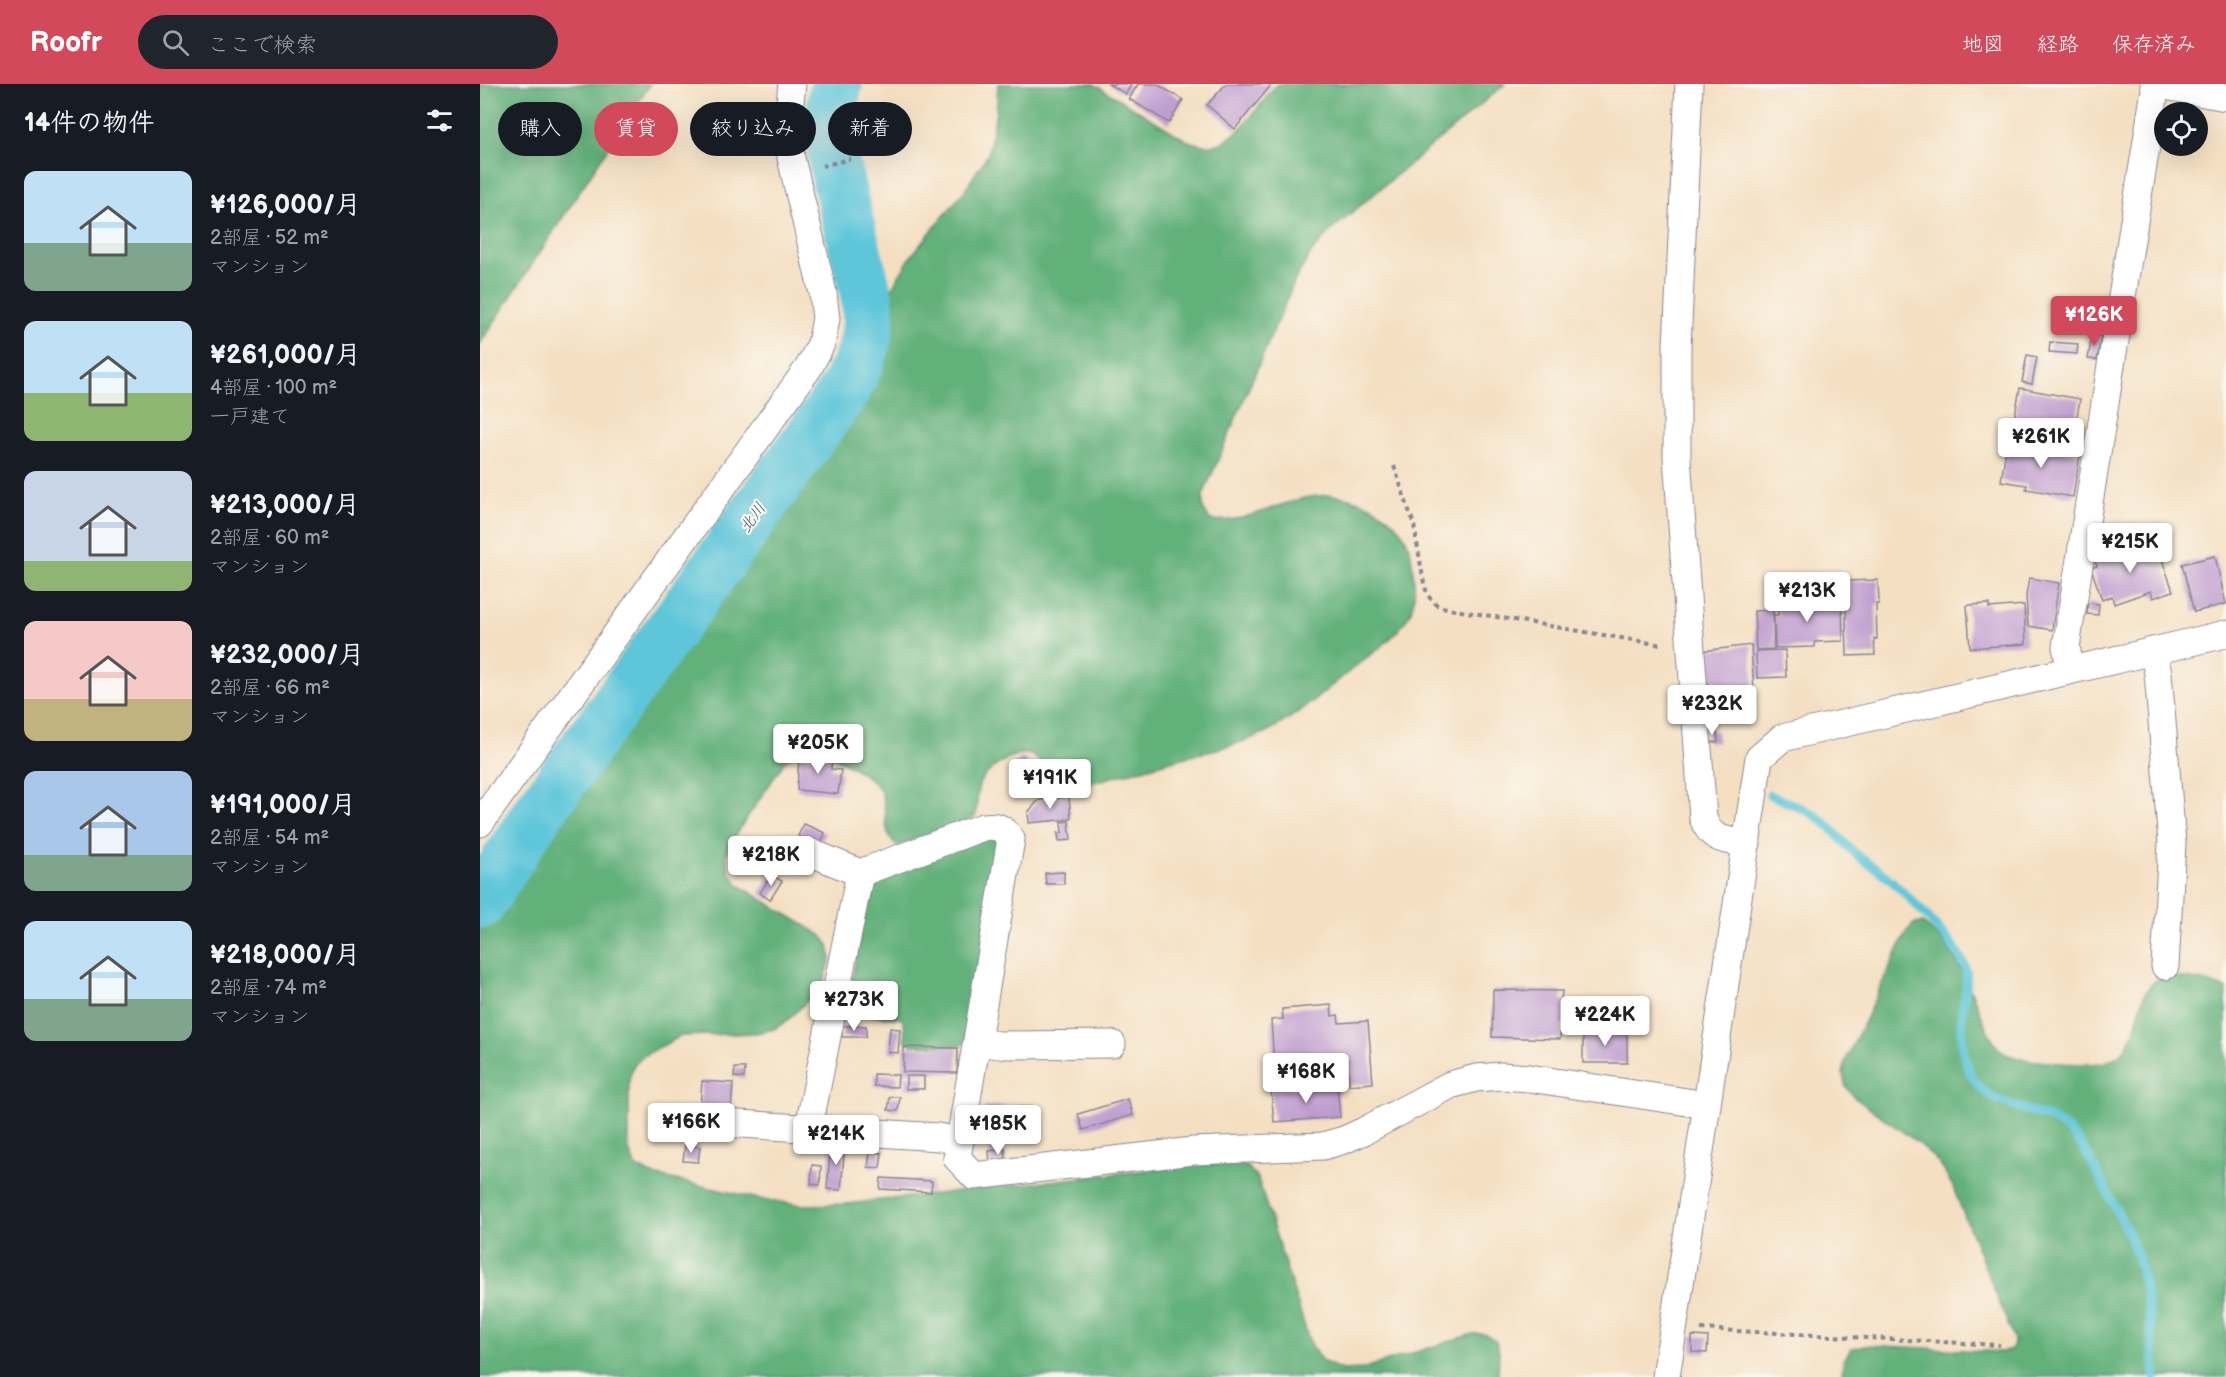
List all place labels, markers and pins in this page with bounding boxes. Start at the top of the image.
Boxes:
pin: ¥126K [2052,296,2136,347]
pin: ¥261K [1999,418,2083,469]
pin: ¥215K [2088,523,2172,574]
pin: ¥213K [1765,572,1849,623]
pin: ¥232K [1670,685,1754,736]
pin: ¥205K [776,724,860,775]
pin: ¥191K [1008,759,1092,810]
pin: ¥218K [729,836,813,887]
pin: ¥273K [812,981,896,1032]
pin: ¥224K [1563,996,1647,1047]
pin: ¥168K [1264,1053,1348,1104]
pin: ¥166K [649,1103,733,1154]
pin: ¥185K [956,1105,1040,1156]
pin: ¥214K [794,1115,878,1166]

